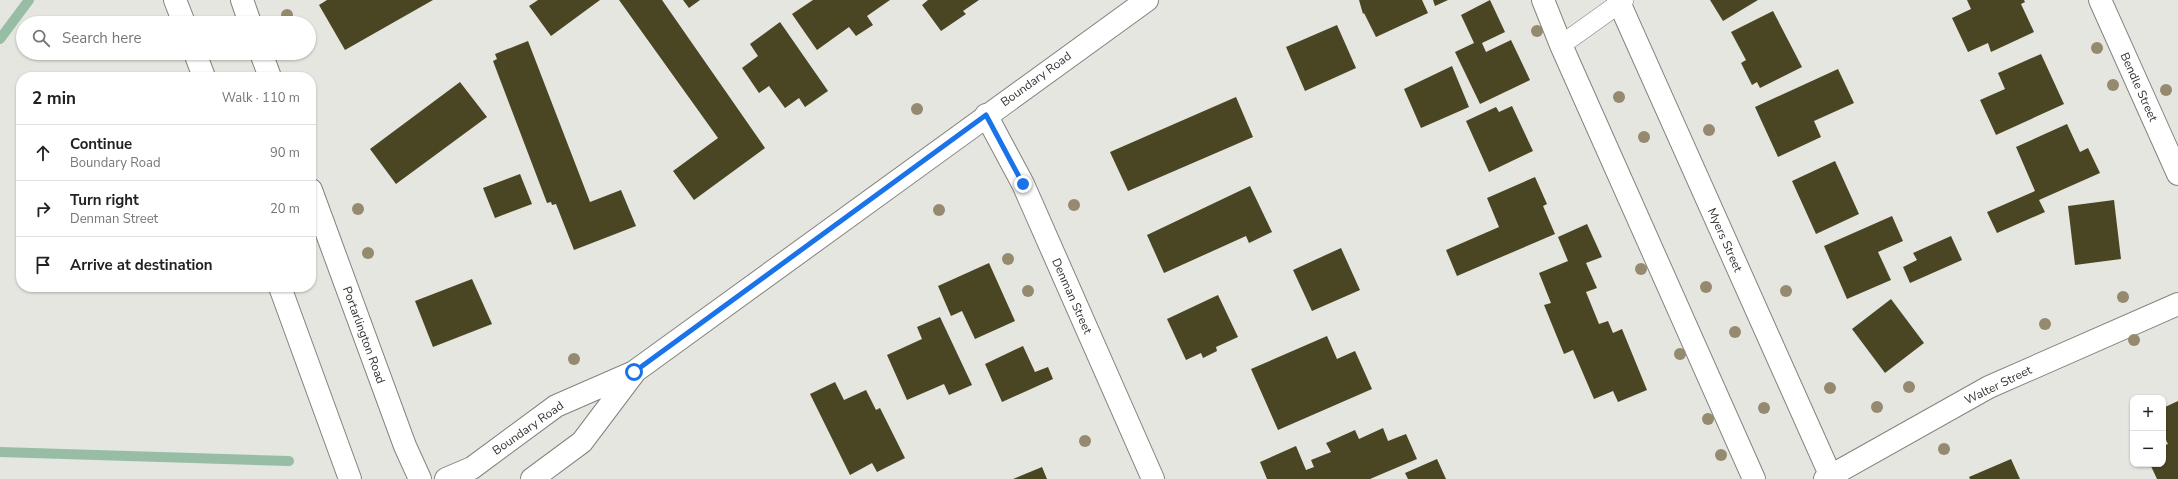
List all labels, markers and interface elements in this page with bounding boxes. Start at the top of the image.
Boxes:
search box [16,16,316,60]
icon: search [30,27,52,49]
text: Search here [62,28,142,48]
street label: Boundary Road [998,48,1074,110]
street label: Bendle Street [2117,50,2162,125]
text: 2 min [32,87,76,110]
text: Walk · 110 m [222,89,300,107]
text: Continue [70,134,132,154]
icon: ahead [32,142,54,164]
text: 90 m [270,144,300,162]
text: Boundary Road [70,154,160,172]
route end [1014,175,1032,193]
text: Turn right [70,190,139,210]
icon: right [32,198,54,220]
text: 20 m [270,200,300,218]
street label: Myers Street [1704,205,1747,275]
text: Denman Street [70,210,158,228]
icon: arrive [32,254,54,276]
text: Arrive at destination [70,255,213,275]
street label: Denman Street [1048,256,1096,337]
street label: Portarlington Road [339,284,389,386]
street label: Walter Street [1962,361,2035,408]
route start [625,363,643,381]
map controls [2130,395,2166,467]
button: + [2130,395,2166,431]
street label: Boundary Road [489,397,567,459]
button: − [2130,431,2166,467]

